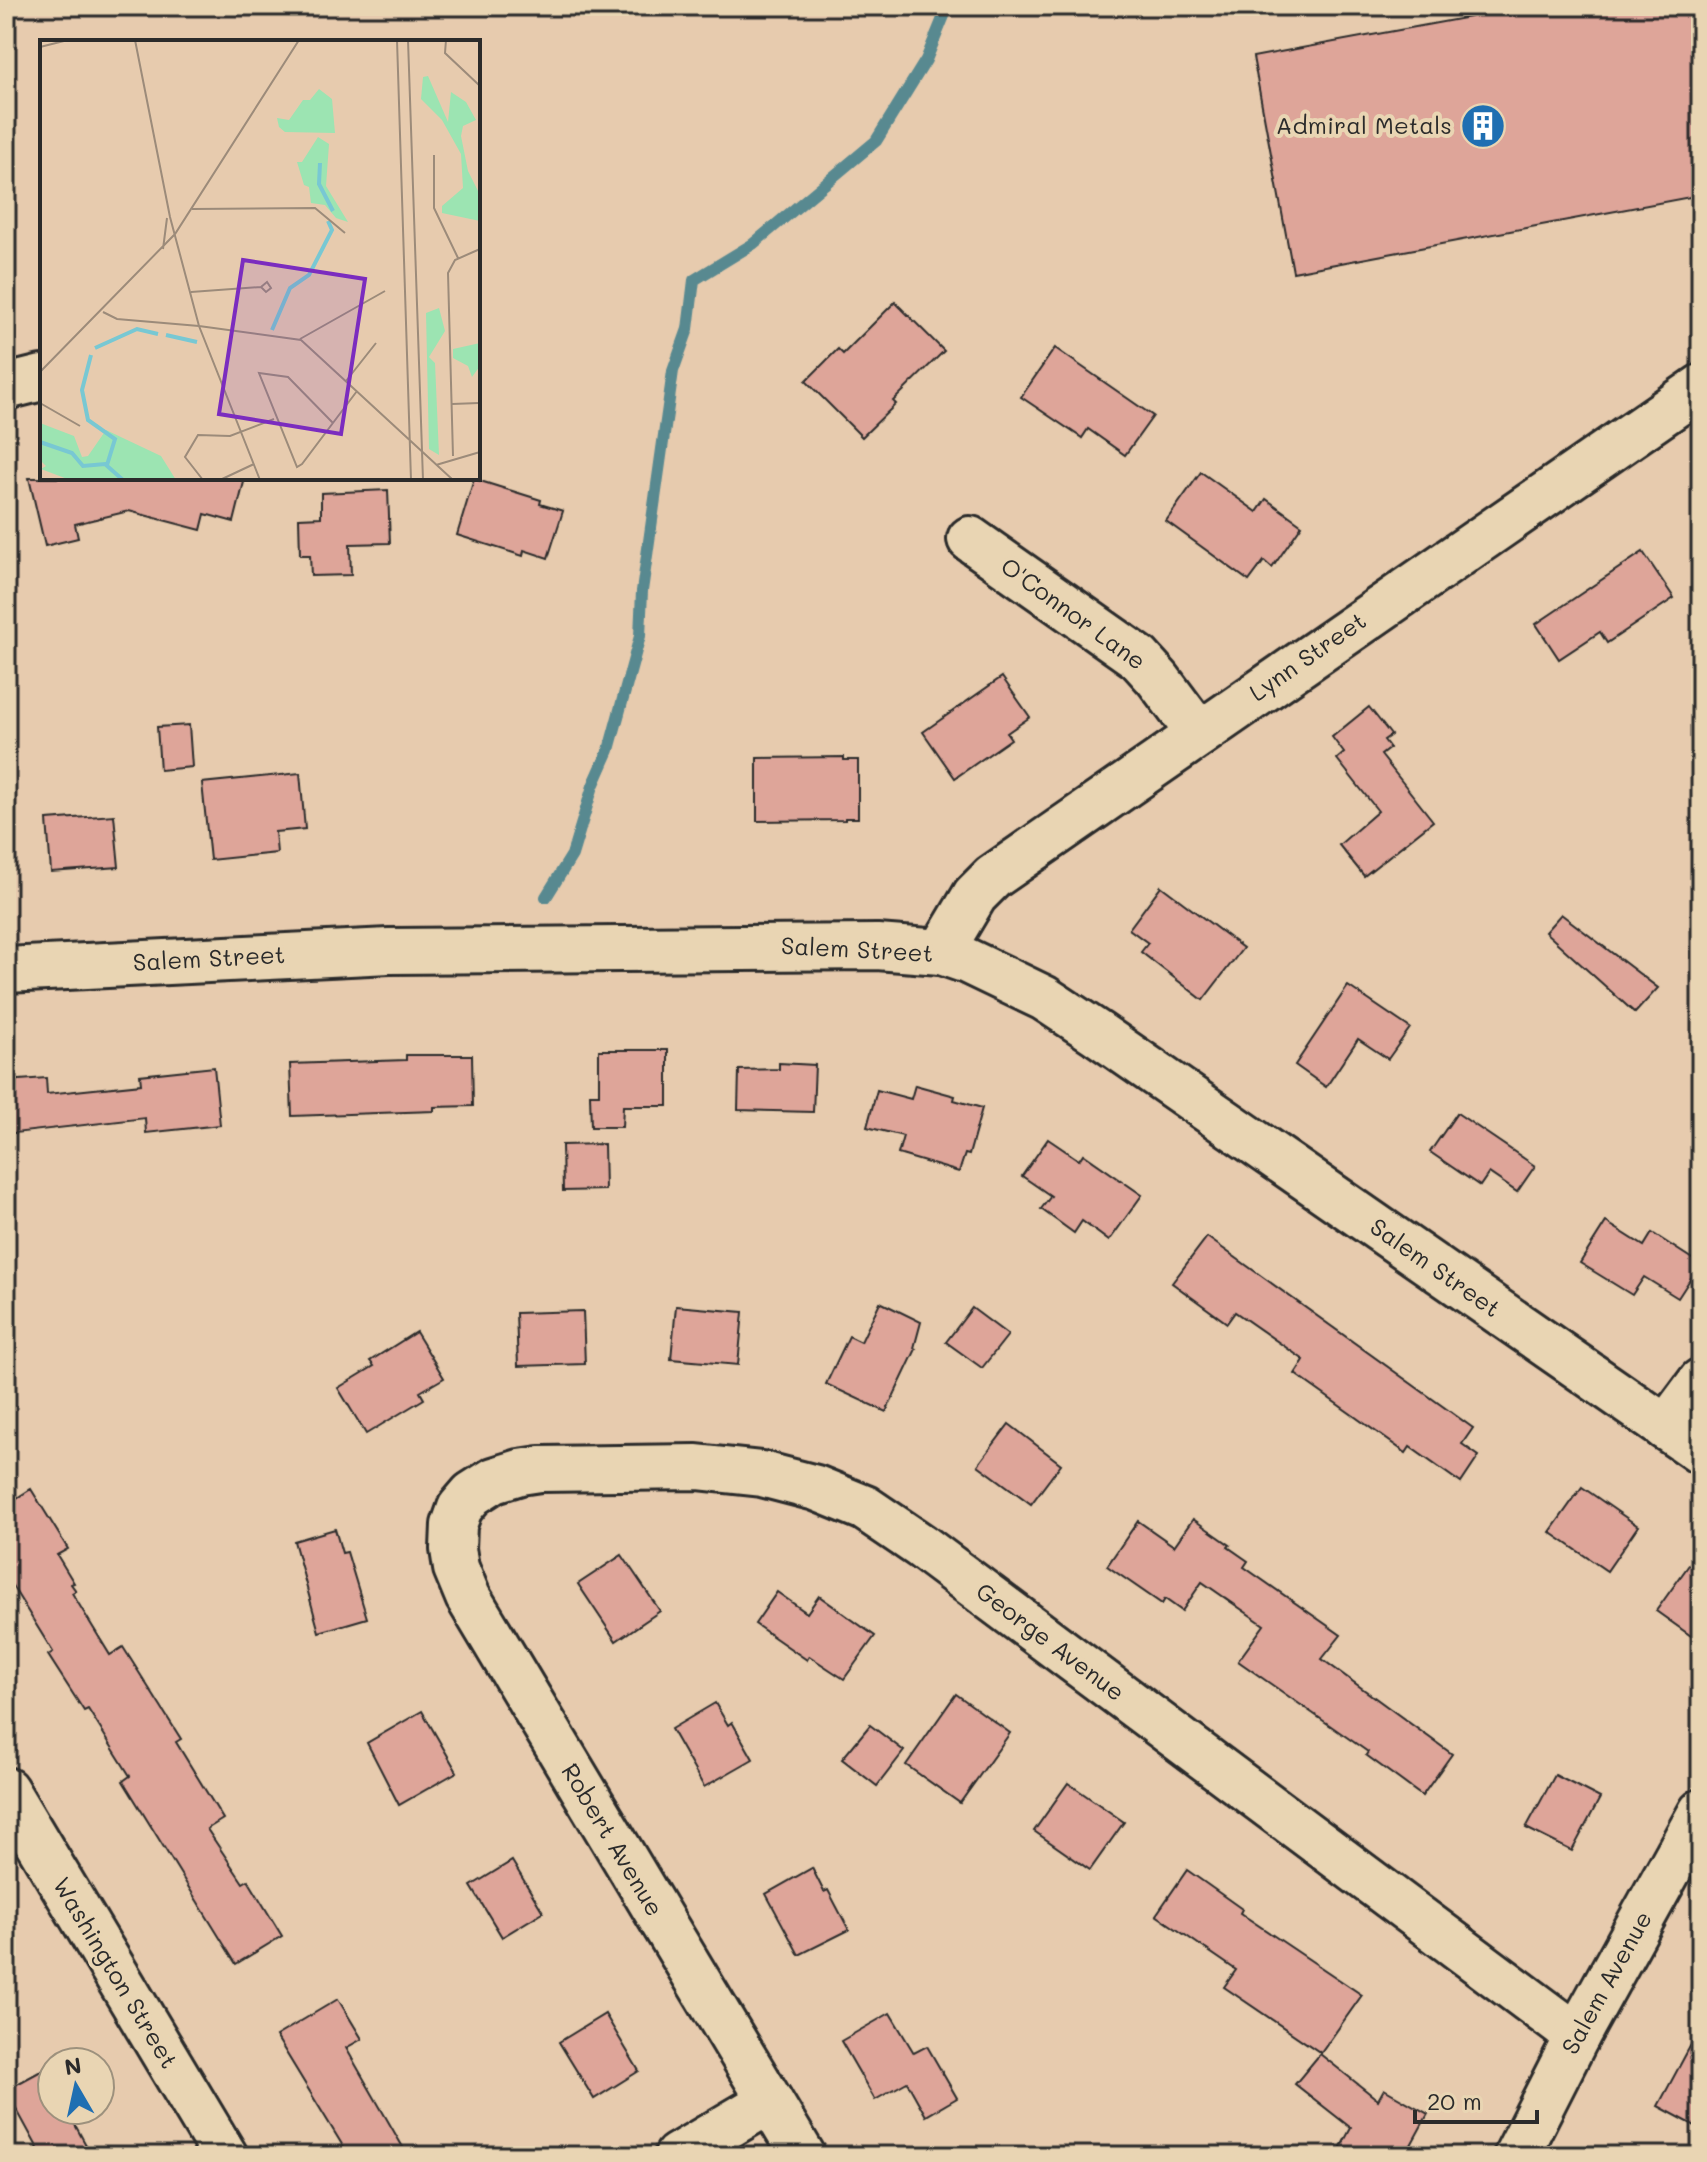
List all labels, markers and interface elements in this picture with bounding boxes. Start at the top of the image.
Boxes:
inset map [40,40,480,480]
building icon: Admiral Metals [1459,102,1507,150]
place label: Admiral Metals [1276,109,1452,140]
street label: O'Connor Lane [995,550,1153,676]
street label: Lynn Street [1243,604,1372,707]
street label: Salem Street [780,929,934,968]
street label: Salem Street [132,938,286,977]
street label: Salem Street [1364,1210,1507,1323]
street label: George Avenue [970,1575,1131,1707]
street label: Robert Avenue [555,1757,671,1921]
street label: Washington Street [47,1871,186,2074]
street label: Salem Avenue [1554,1905,1658,2059]
north arrow [36,2046,116,2126]
text: N [62,2050,83,2081]
scale bar [1415,2074,1537,2124]
text: 20 m [1427,2085,1482,2116]

